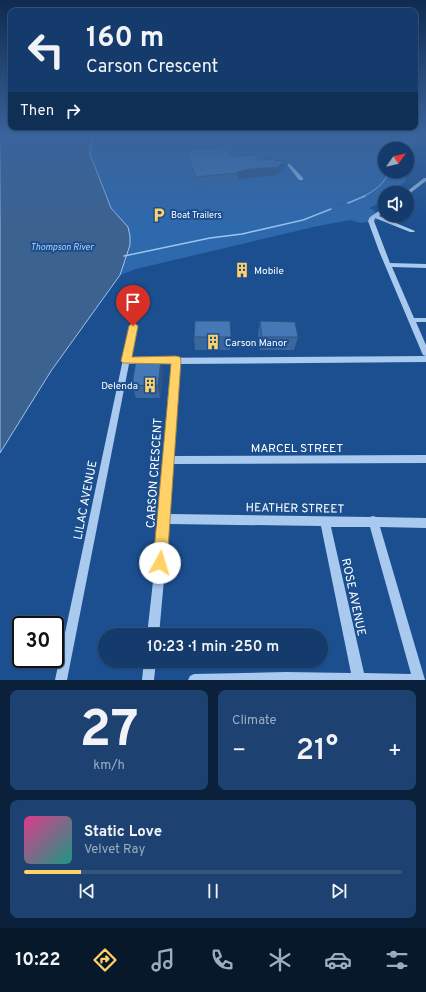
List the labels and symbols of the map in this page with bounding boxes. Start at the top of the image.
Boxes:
north arrow [378,142,414,178]
parking icon: Boat Trailers [150,206,168,224]
place label: Boat Trailers [171,210,222,221]
water label: Thompson River [31,242,95,253]
building icon: Mobile [233,261,251,279]
place label: Mobile [254,265,284,278]
pin [116,285,150,326]
building icon: Carson Manor [204,333,222,351]
place label: Carson Manor [225,337,287,350]
building icon: Delenda [141,376,159,394]
place label: Delenda [101,380,138,393]
street label: CARSON CRESCENT [143,417,167,529]
street label: MARCEL STREET [251,441,343,457]
street label: LILAC AVENUE [70,459,102,541]
street label: HEATHER STREET [245,500,344,518]
position arrow [139,542,181,584]
street label: ROSE AVENUE [337,557,369,638]
speed limit sign: 30 [12,616,64,668]

